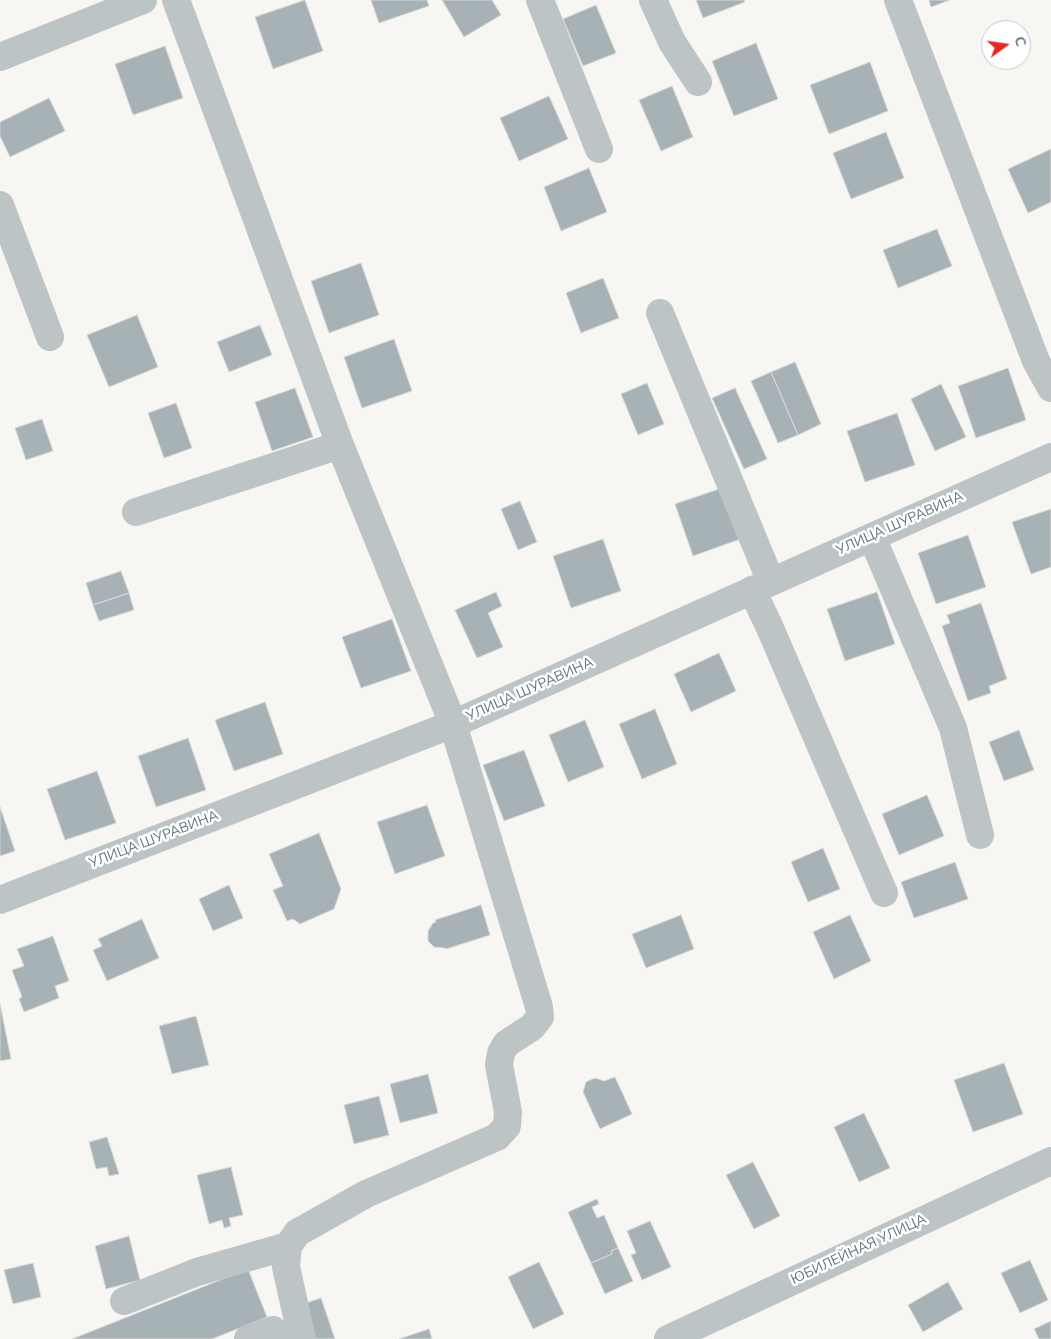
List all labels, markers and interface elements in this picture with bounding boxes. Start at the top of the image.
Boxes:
north arrow [981,20,1031,70]
text: С [1010,35,1030,48]
street label: УЛИЦА ШУРАВИНА [834,488,966,560]
street label: УЛИЦА ШУРАВИНА [464,654,596,726]
street label: УЛИЦА ШУРАВИНА [87,808,221,872]
street label: ЮБИЛЕЙНАЯ УЛИЦА [789,1211,929,1289]

